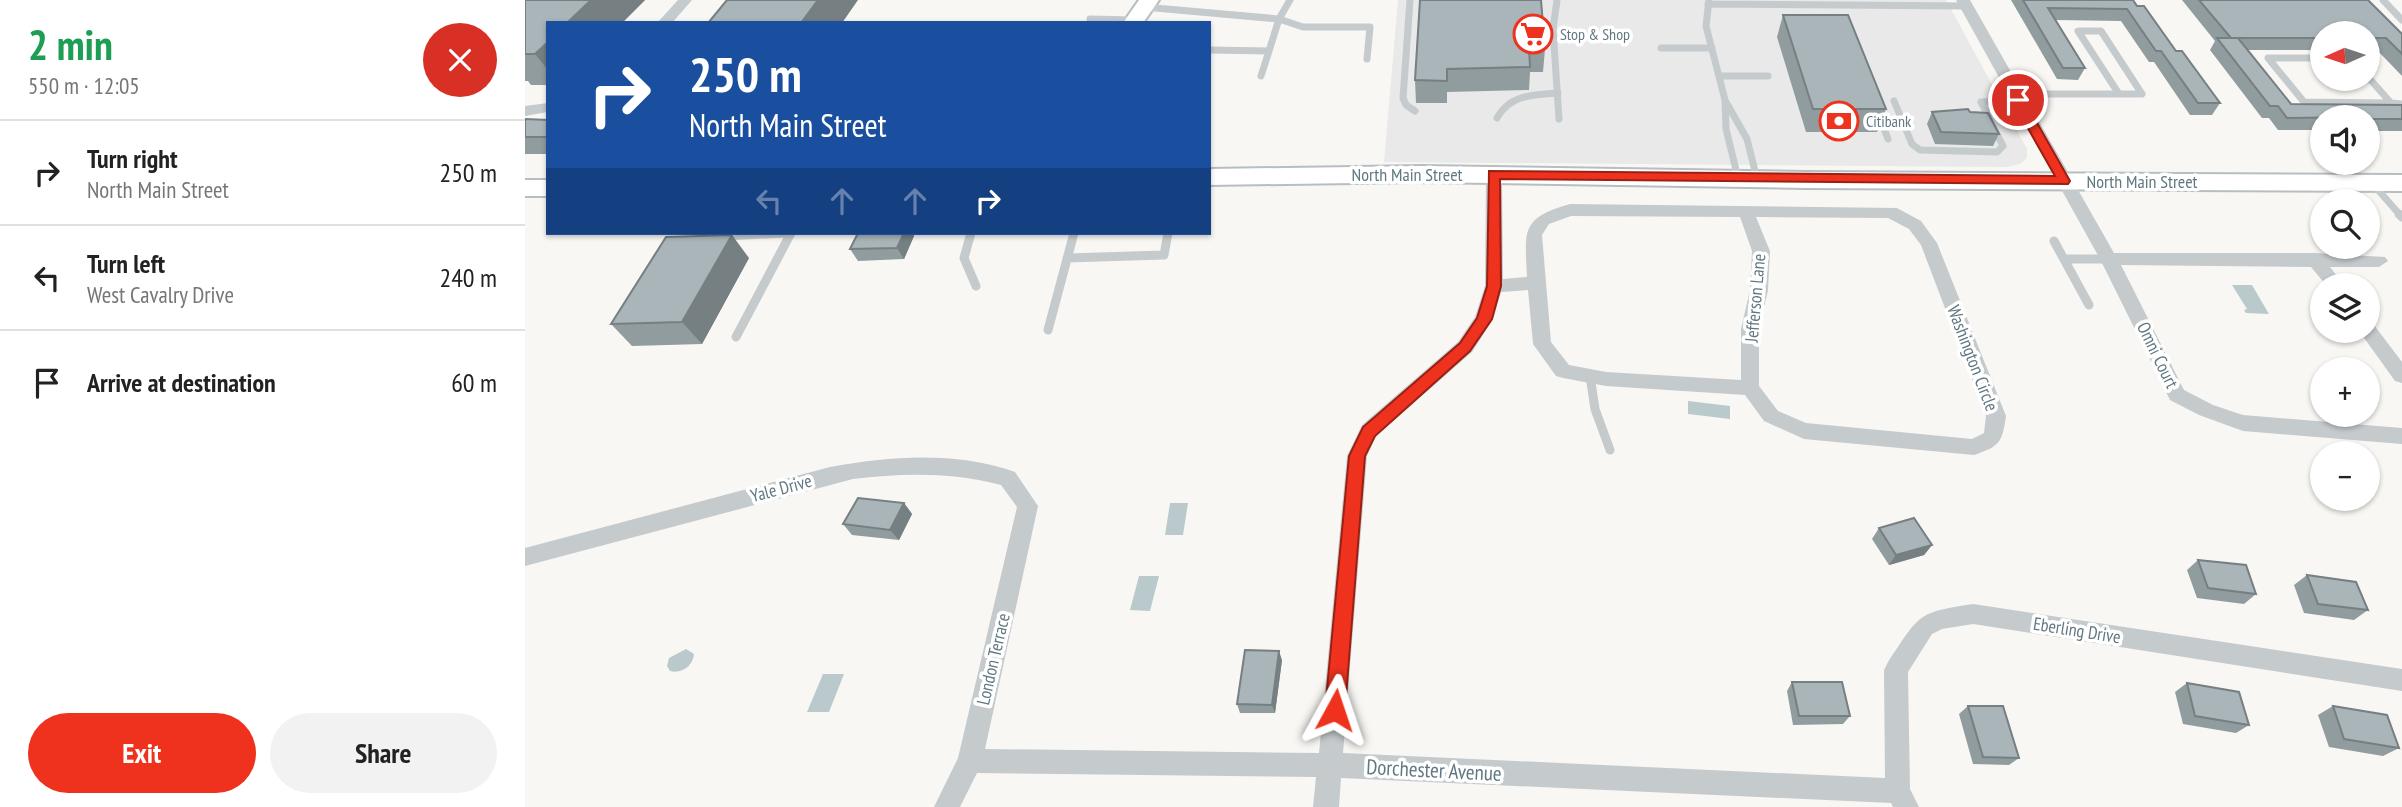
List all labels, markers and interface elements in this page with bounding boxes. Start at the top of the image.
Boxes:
supermarket icon: Stop & Shop [1512,13,1554,55]
text: 2 min [28,17,113,72]
north arrow [2310,21,2380,91]
map controls [2310,21,2380,511]
button: close [423,23,497,97]
place label: Stop & Shop [1560,24,1630,44]
text: 250 m [689,42,802,106]
icon: right [574,49,665,140]
pin [1988,70,2048,130]
text: 550 m · 12:05 [28,71,140,100]
icon: arrive [1999,81,2037,119]
bank icon: Citibank [1818,100,1860,142]
text: North Main Street [689,104,886,146]
button: sound [2310,105,2380,175]
place label: Citibank [1866,111,1912,131]
text: Turn right [87,142,178,175]
icon: right [28,154,66,192]
text: 250 m [439,156,497,189]
street label: North Main Street [1351,163,1463,186]
street label: North Main Street [2086,170,2198,193]
text: North Main Street [87,175,229,204]
icon: left [750,182,788,220]
icon: ahead [823,182,861,220]
icon: ahead [896,182,934,220]
icon: right [969,182,1007,220]
button: search [2310,189,2380,259]
text: Turn left [87,247,165,280]
street label: Jefferson Lane [1740,253,1770,344]
icon: left [28,259,66,297]
text: 240 m [439,261,497,294]
button: layers [2310,273,2380,343]
text: West Cavalry Drive [87,280,234,309]
street label: Washington Circle [1942,302,2004,414]
street label: Omni Court [2132,318,2184,392]
button: + [2310,357,2380,427]
icon: arrive [28,364,66,402]
text: Arrive at destination [87,366,276,399]
text: 60 m [451,366,497,399]
button: − [2310,441,2380,511]
street label: Yale Drive [748,469,814,507]
street label: London Terrace [971,611,1015,707]
street label: Eberling Drive [2032,612,2122,648]
position arrow [1298,673,1372,747]
button: Exit [28,713,256,793]
button: Share [270,713,497,793]
street label: Dorchester Avenue [1366,753,1502,787]

